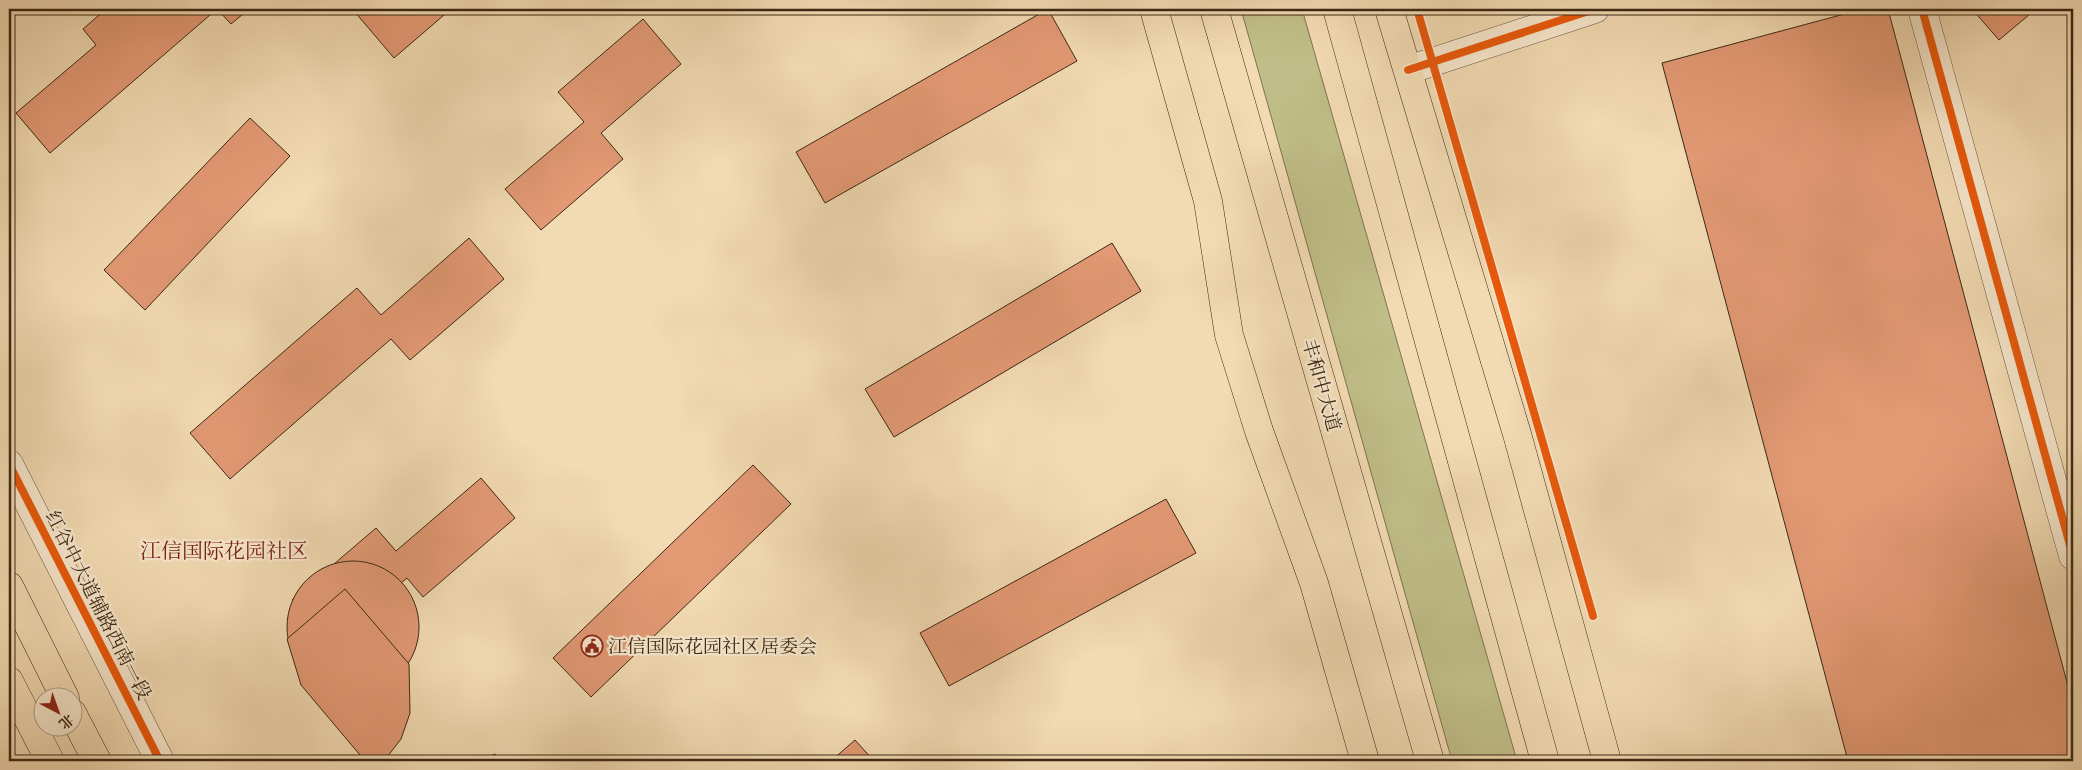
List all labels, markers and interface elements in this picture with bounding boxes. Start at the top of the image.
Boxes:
street label: 丰和中大道 [1297,336,1346,434]
street label: 红谷中大道辅路西南一段 [41,507,156,704]
district label: 江信国际花园社区 [140,538,308,564]
public building icon: 江信国际花园社区居委会 [580,634,604,658]
place label: 江信国际花园社区居委会 [608,635,817,658]
north arrow [32,688,82,738]
text: 北 [55,710,77,732]

